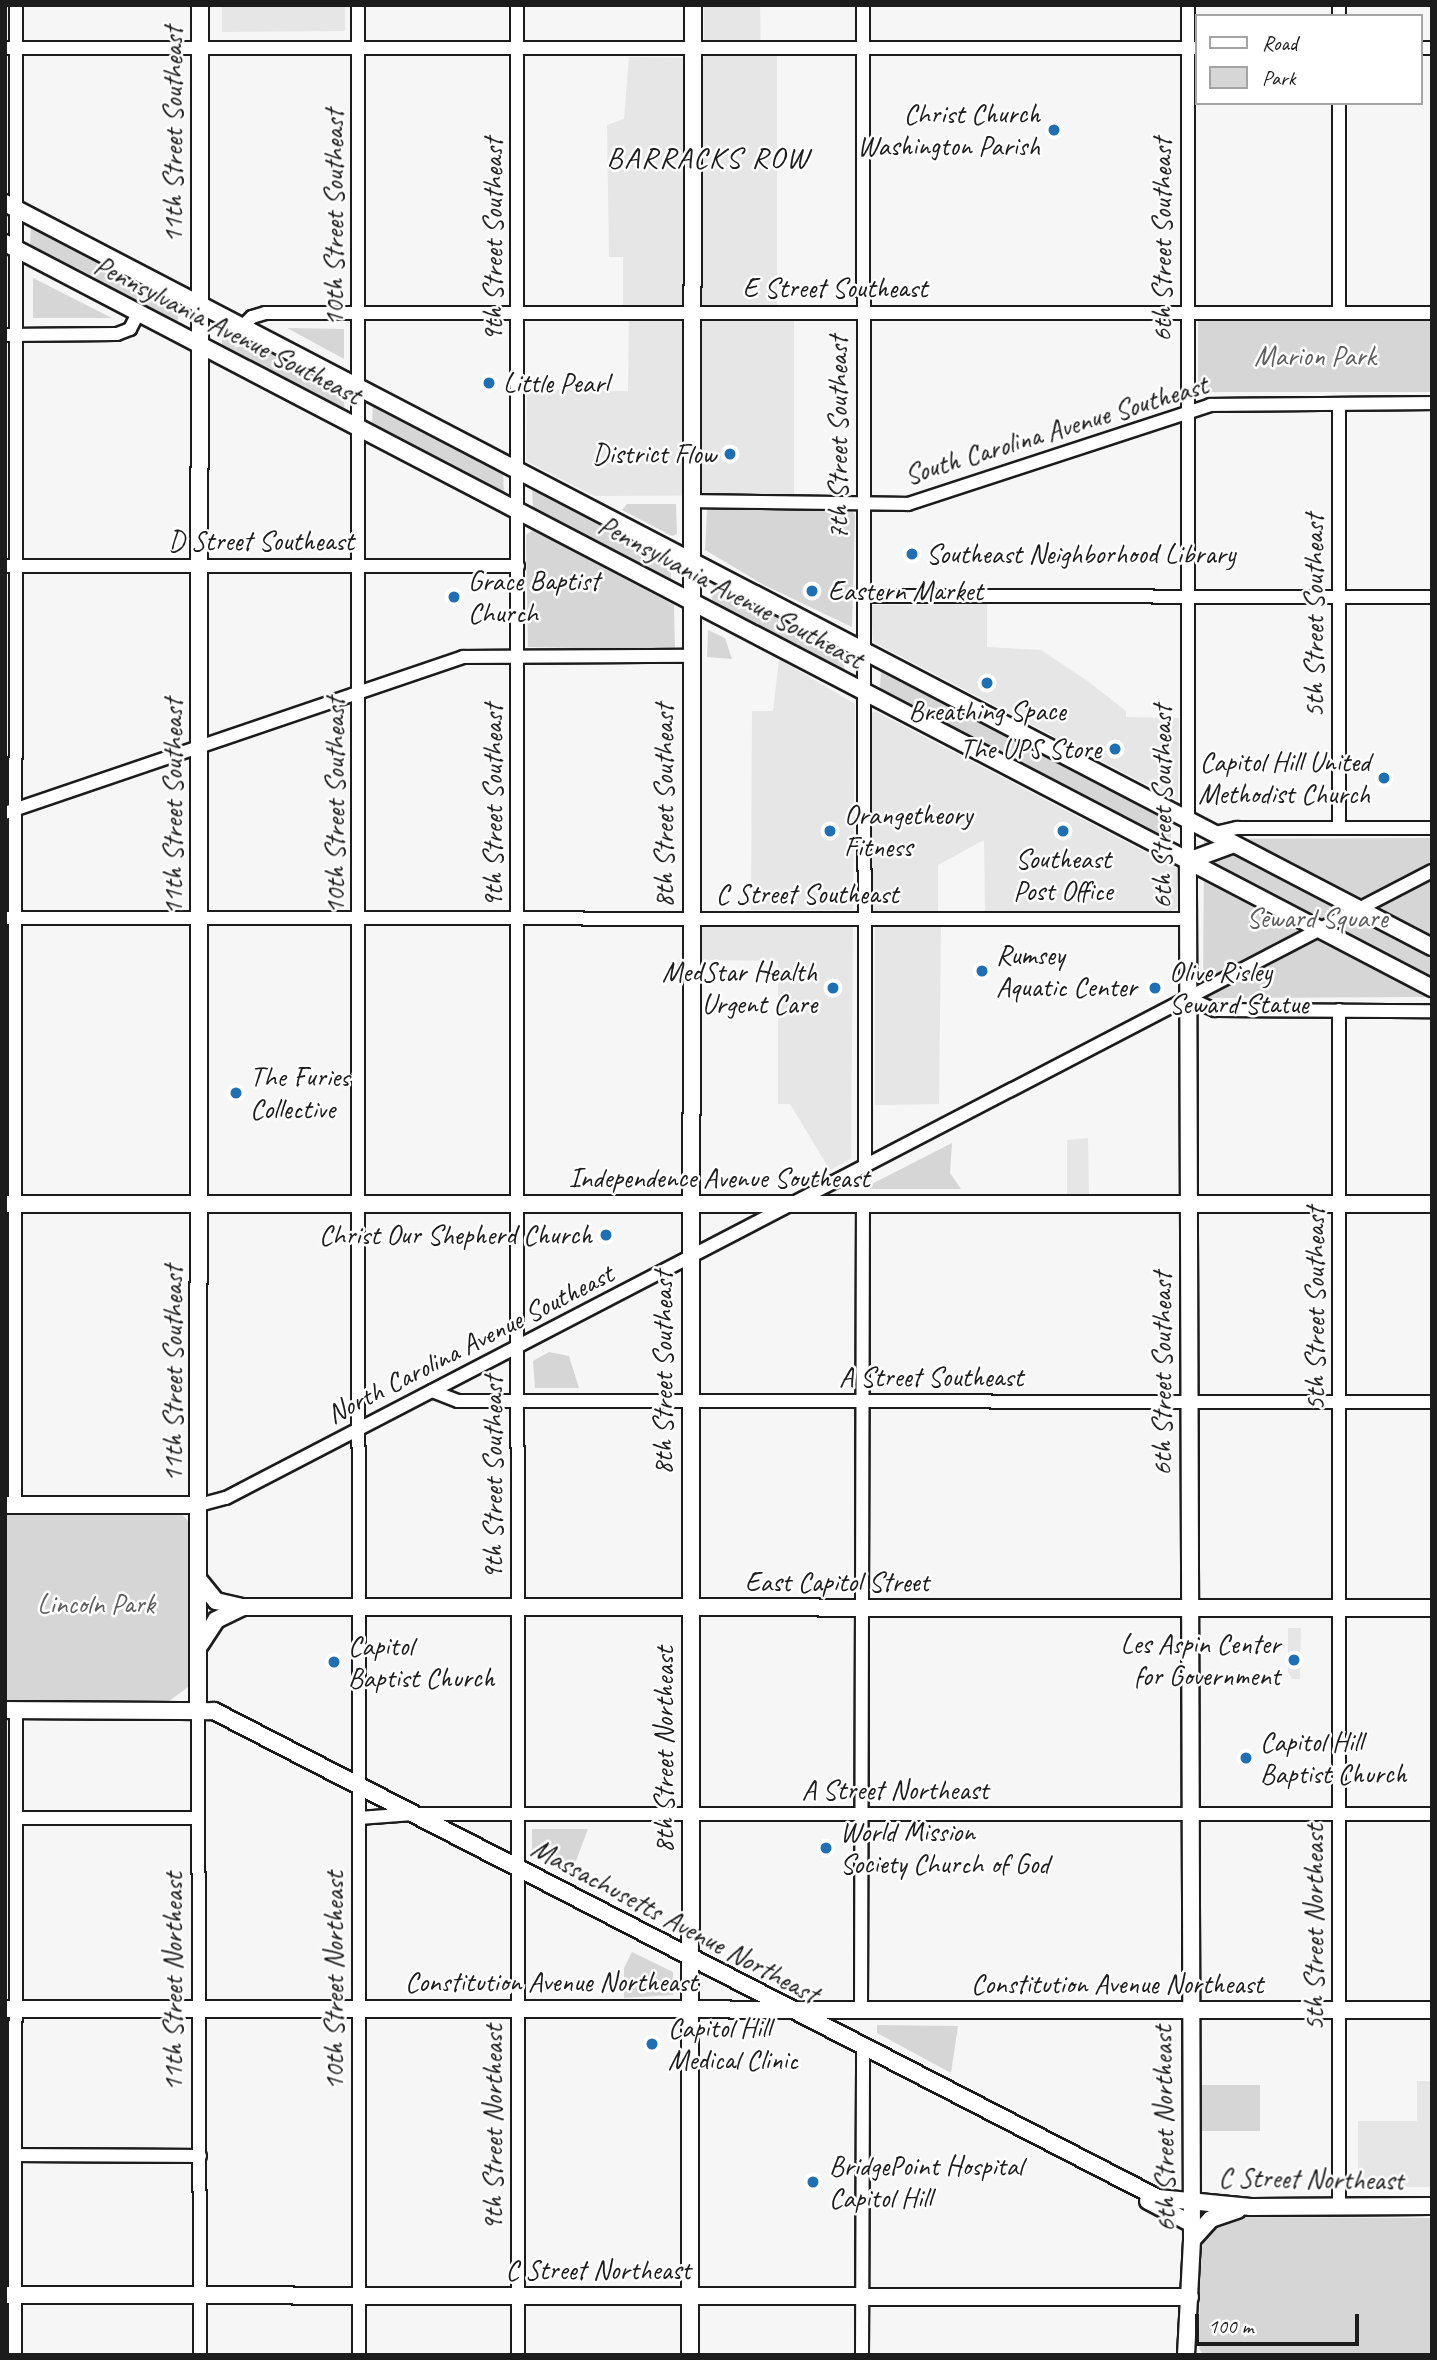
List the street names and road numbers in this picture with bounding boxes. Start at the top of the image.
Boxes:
street label: 11th Street Southeast [156,26,190,244]
street label: 10th Street Southeast [317,109,351,327]
street label: 9th Street Southeast [476,138,510,342]
street label: 6th Street Southeast [1145,138,1179,342]
street label: Pennsylvania Avenue Southeast [89,248,367,412]
street label: E Street Southeast [742,271,928,305]
street label: 7th Street Southeast [821,336,855,540]
street label: South Carolina Avenue Southeast [900,368,1212,492]
street label: Pennsylvania Avenue Southeast [593,508,869,676]
street label: 5th Street Southeast [1297,514,1331,718]
street label: D Street Southeast [168,524,354,558]
street label: 10th Street Southeast [318,697,352,915]
street label: 11th Street Southeast [156,698,190,916]
street label: 9th Street Southeast [476,704,510,908]
street label: 8th Street Southeast [647,704,681,908]
street label: 6th Street Southeast [1145,705,1179,909]
street label: C Street Southeast [715,877,899,911]
street label: Independence Avenue Southeast [568,1161,870,1195]
street label: 5th Street Southeast [1298,1207,1332,1411]
street label: North Carolina Avenue Southeast [320,1257,620,1431]
street label: 11th Street Southeast [156,1265,190,1483]
street label: 8th Street Southeast [646,1271,680,1475]
street label: 6th Street Southeast [1145,1272,1179,1476]
street label: A Street Southeast [839,1360,1023,1394]
street label: 9th Street Southeast [476,1376,510,1580]
street label: East Capitol Street [744,1565,930,1599]
street label: 8th Street Northeast [647,1646,681,1854]
street label: A Street Northeast [802,1773,988,1807]
street label: 5th Street Northeast [1297,1824,1331,2032]
street label: Massachusetts Avenue Northeast [526,1831,824,2011]
street label: 10th Street Northeast [317,1871,351,2091]
street label: 11th Street Northeast [156,1872,190,2092]
street label: Constitution Avenue Northeast [405,1965,697,1999]
street label: Constitution Avenue Northeast [971,1967,1263,2001]
street label: 9th Street Northeast [476,2024,510,2232]
street label: 6th Street Northeast [1145,2025,1183,2233]
street label: C Street Northeast [1218,2161,1404,2197]
street label: C Street Northeast [505,2253,691,2287]

